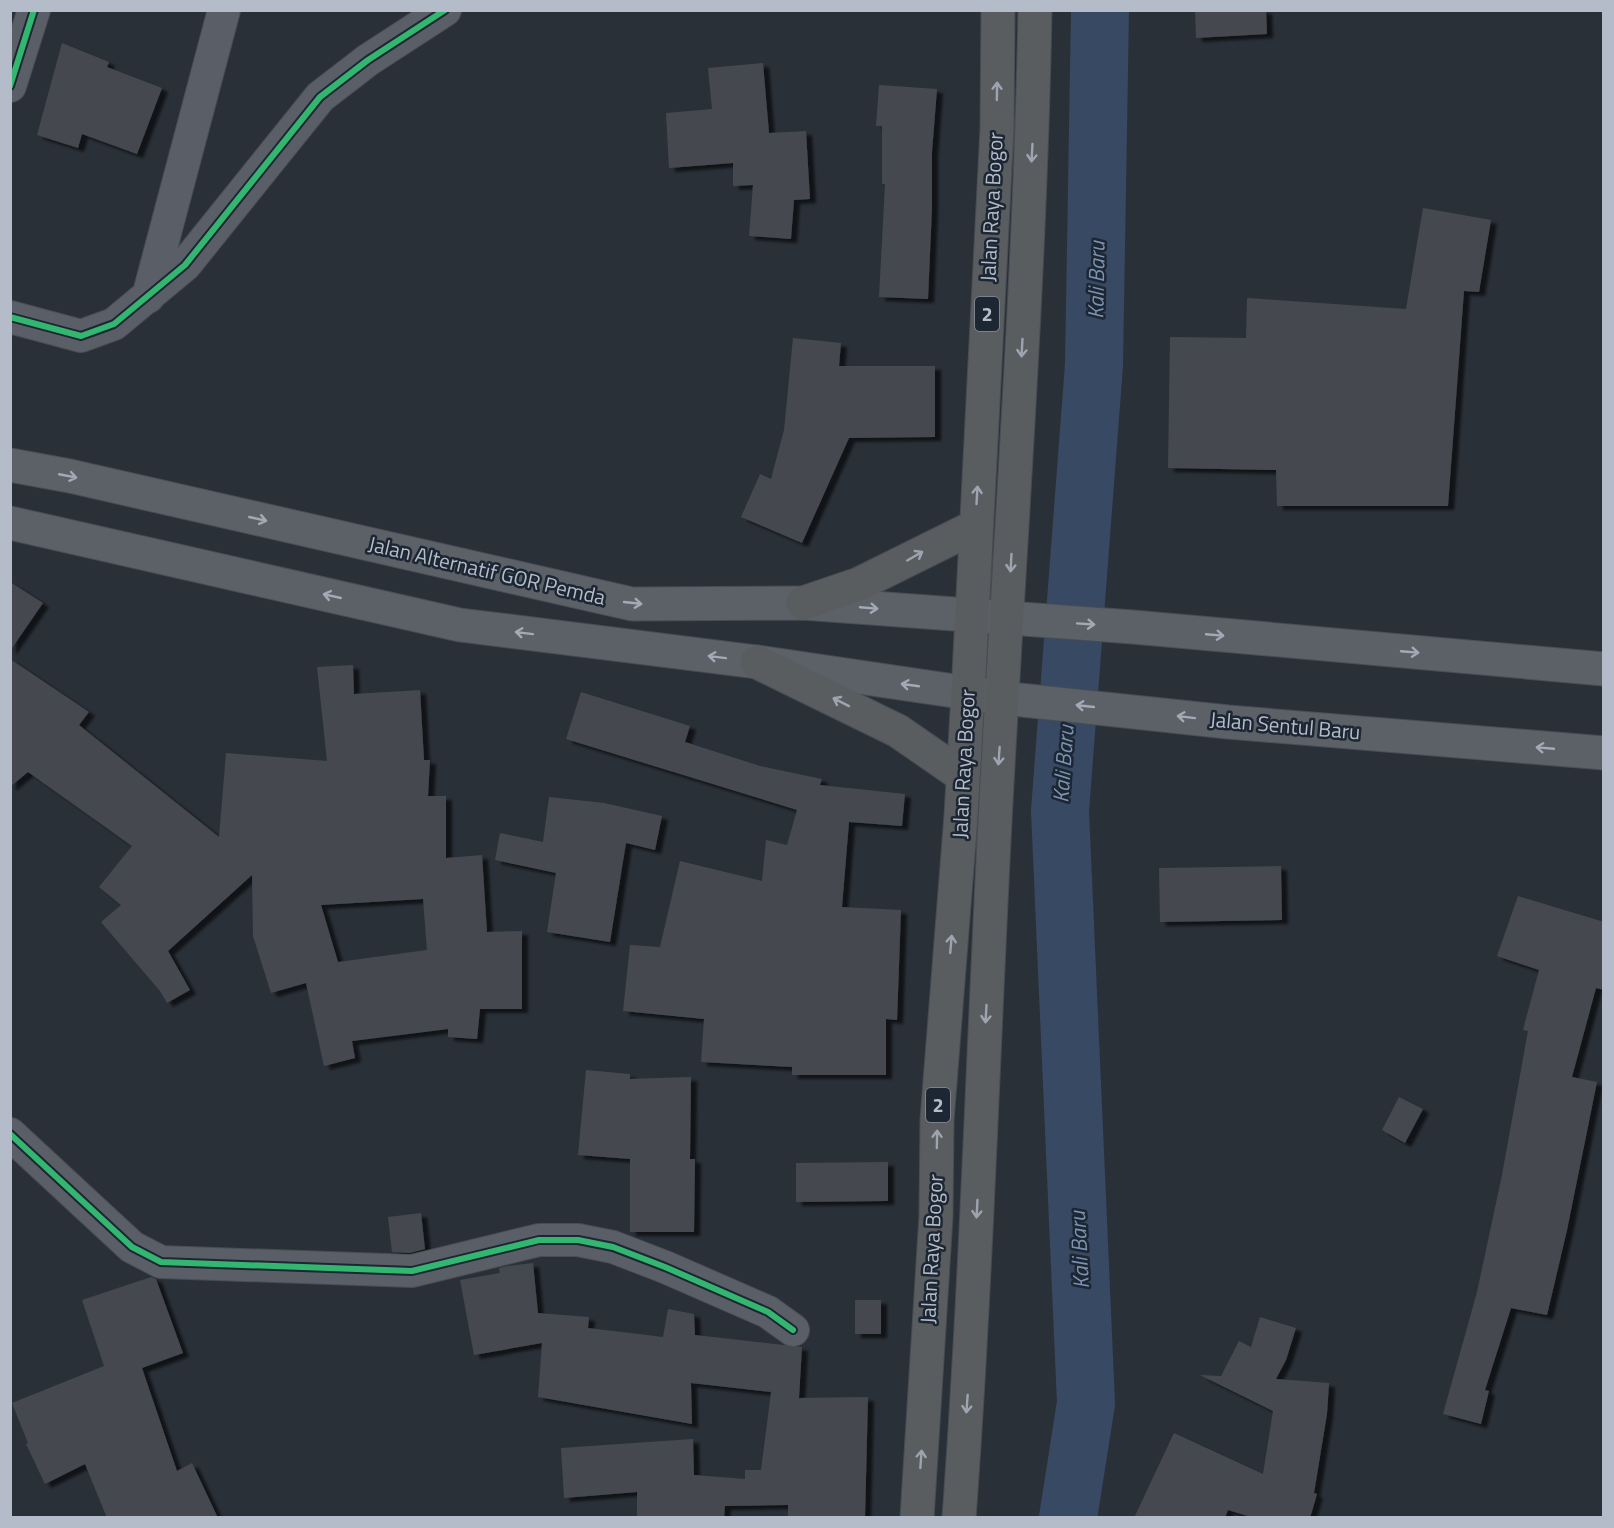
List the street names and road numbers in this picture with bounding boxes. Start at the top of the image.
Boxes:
street label: Jalan Raya Bogor [971,131,1011,282]
road number: 2 [975,297,999,331]
street label: Jalan Alternatif GOR Pemda [366,527,609,613]
street label: Jalan Raya Bogor [943,688,983,839]
street label: Jalan Sentul Baru [1209,702,1362,748]
road number: 2 [926,1088,950,1122]
street label: Jalan Raya Bogor [911,1173,951,1324]

